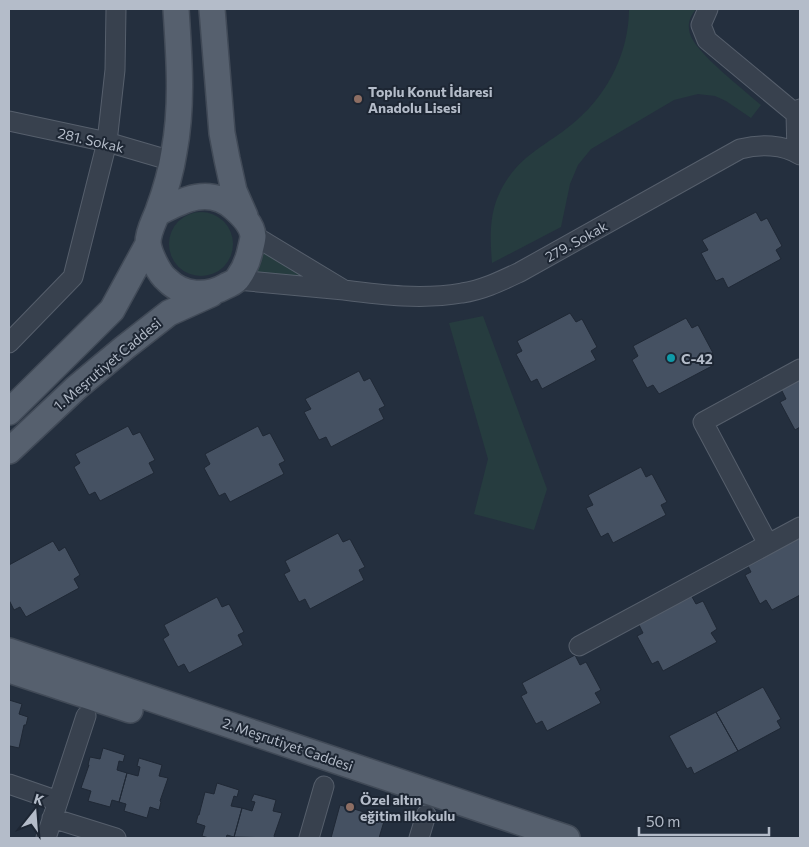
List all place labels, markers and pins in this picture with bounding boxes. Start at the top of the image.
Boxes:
place label: Toplu Konut İdaresi Anadolu Lisesi [368,83,493,116]
marker: Toplu Konut İdaresi Anadolu Lisesi [352,93,364,105]
place label: C-42 [681,350,713,367]
marker: C-42 [665,352,677,364]
place label: Özel altın eğitim ilkokulu [360,791,455,824]
marker: Özel altın eğitim ilkokulu [344,801,356,813]

